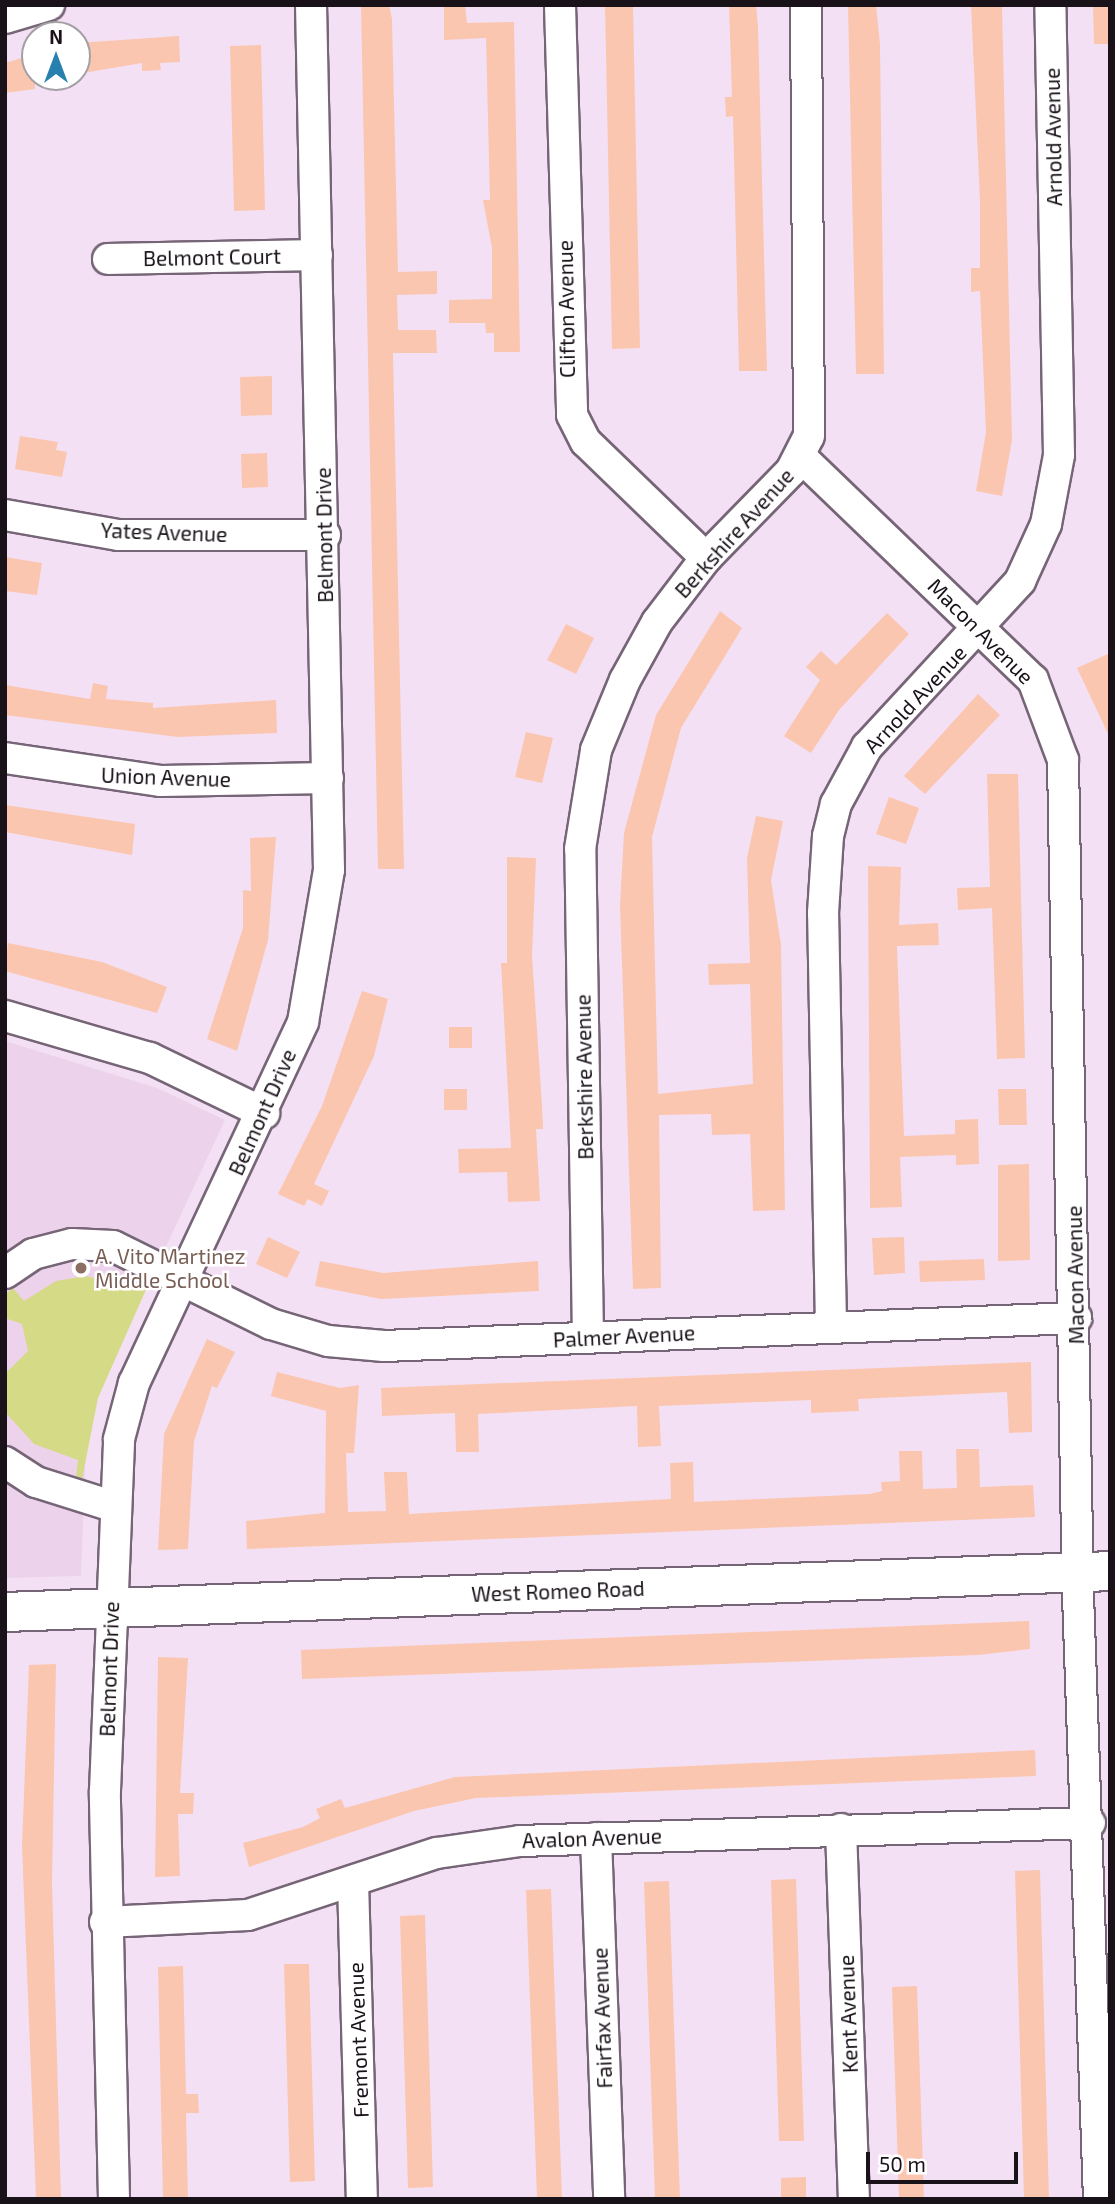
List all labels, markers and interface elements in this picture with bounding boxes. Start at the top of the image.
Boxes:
north arrow [21,21,91,91]
text: N [49,25,63,48]
street label: Arnold Avenue [1039,67,1067,207]
street label: Clifton Avenue [552,240,580,378]
street label: Belmont Court [143,243,281,271]
street label: Berkshire Avenue [669,463,799,603]
street label: Belmont Drive [310,467,338,603]
street label: Yates Avenue [100,517,228,547]
street label: Macon Avenue [923,573,1039,689]
street label: Arnold Avenue [858,640,972,758]
street label: Union Avenue [100,762,232,792]
street label: Berkshire Avenue [570,994,598,1160]
street label: Belmont Drive [223,1045,301,1179]
street label: Macon Avenue [1061,1205,1089,1345]
place label: A. Vito Martinez Middle School [95,1243,246,1293]
marker: A. Vito Martinez Middle School [73,1260,89,1276]
street label: Palmer Avenue [552,1320,696,1352]
street label: West Romeo Road [471,1575,645,1607]
street label: Belmont Drive [94,1601,124,1737]
street label: Avalon Avenue [521,1823,663,1853]
street label: Fairfax Avenue [587,1947,617,2089]
street label: Kent Avenue [833,1954,863,2074]
street label: Fremont Avenue [343,1962,373,2118]
scale bar [870,2138,1022,2182]
text: 50 m [879,2151,926,2176]

